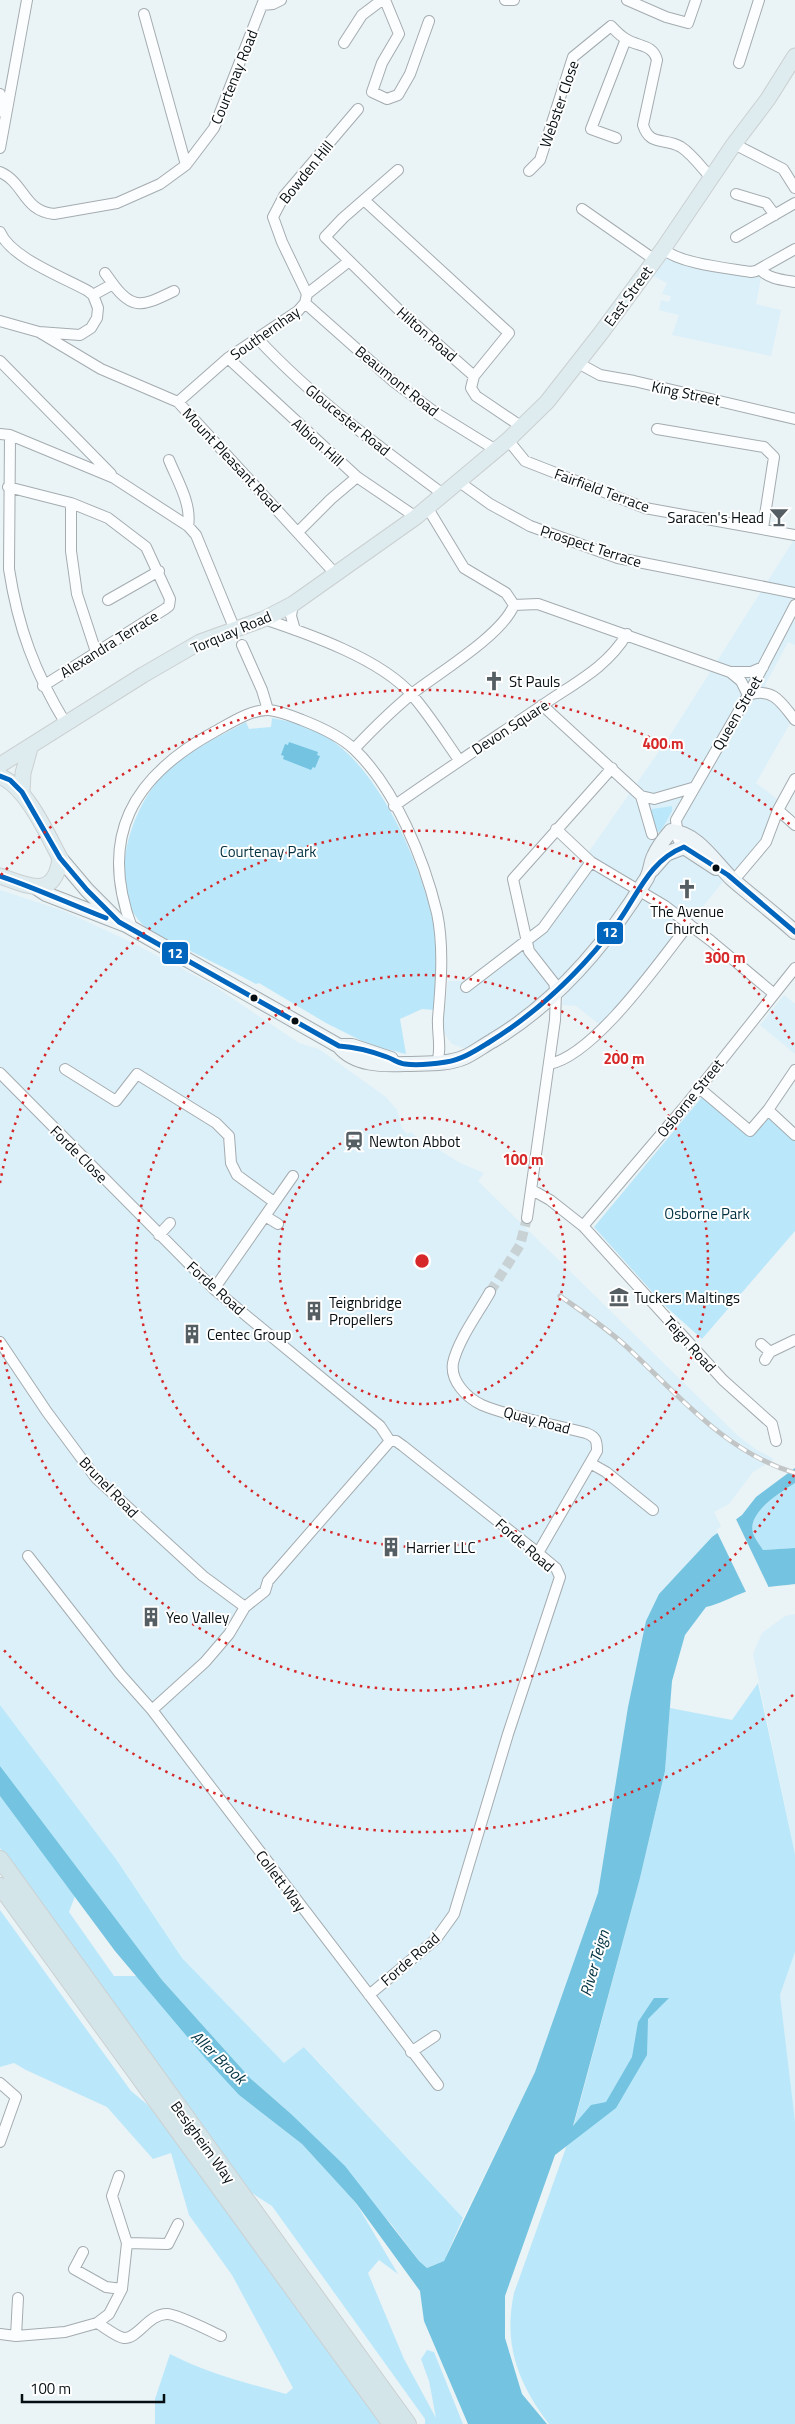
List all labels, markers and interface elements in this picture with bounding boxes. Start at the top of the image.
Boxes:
street label: Courtenay Road [205,26,263,128]
street label: Webster Close [533,57,585,151]
street label: Bowden Hill [273,135,339,209]
street label: East Street [598,260,658,331]
street label: Southernhay [225,300,305,366]
street label: Hilton Road [392,301,462,367]
street label: Beaumont Road [350,340,444,422]
street label: King Street [650,375,723,412]
street label: Gloucester Road [301,379,395,461]
street label: Mount Pleasant Road [177,402,287,518]
street label: Albion Hill [287,412,349,472]
street label: Fairfield Terrace [551,462,653,518]
place label: Saracen's Head [667,506,764,529]
bar icon: Saracen's Head [768,506,790,528]
street label: Prospect Terrace [537,519,645,573]
street label: Alexandra Terrace [55,605,163,683]
street label: Torquay Road [187,605,275,659]
church icon: St Pauls [483,670,505,692]
place label: St Pauls [509,670,560,693]
street label: Queen Street [706,671,768,755]
street label: Devon Square [467,693,553,761]
text: 400 m [642,732,684,755]
park label: Courtenay Park [220,840,316,863]
unlabelled marker [711,863,721,873]
church icon: The Avenue Church [676,878,698,900]
place label: The Avenue Church [650,900,724,940]
line badge: 12 [596,921,624,945]
text: 12 [602,921,618,942]
line badge: 12 [161,941,189,965]
text: 12 [167,942,183,963]
text: 300 m [704,946,746,969]
unlabelled marker [249,993,259,1003]
unlabelled marker [290,1016,300,1026]
text: 200 m [603,1047,645,1070]
street label: Osborne Street [651,1053,729,1142]
street label: Forde Close [45,1120,113,1188]
station icon: Newton Abbot [343,1130,365,1152]
place label: Newton Abbot [369,1130,461,1153]
text: 100 m [502,1148,544,1171]
park label: Osborne Park [664,1202,750,1225]
centre of rings [413,1252,431,1270]
street label: Forde Road [182,1255,250,1321]
museum icon: Tuckers Maltings [608,1286,630,1308]
place label: Tuckers Maltings [634,1286,740,1309]
place label: Teignbridge Propellers [329,1291,402,1331]
building icon: Teignbridge Propellers [303,1300,325,1322]
street label: Teign Road [658,1311,722,1377]
building icon: Centec Group [181,1323,203,1345]
place label: Centec Group [207,1323,291,1346]
street label: Quay Road [501,1400,573,1440]
street label: Brunel Road [74,1451,144,1523]
street label: Forde Road [490,1513,560,1577]
building icon: Harrier LLC [380,1536,402,1558]
place label: Harrier LLC [406,1536,476,1559]
building icon: Yeo Valley [140,1606,162,1628]
place label: Yeo Valley [166,1606,229,1629]
street label: Collett Way [250,1845,312,1917]
water label: River Teign [573,1926,615,1999]
street label: Forde Road [375,1927,445,1991]
water label: Aller Brook [186,2024,253,2091]
street label: Besigheim Way [165,2096,241,2188]
scale bar [22,2372,165,2404]
text: 100 m [30,2377,71,2400]

